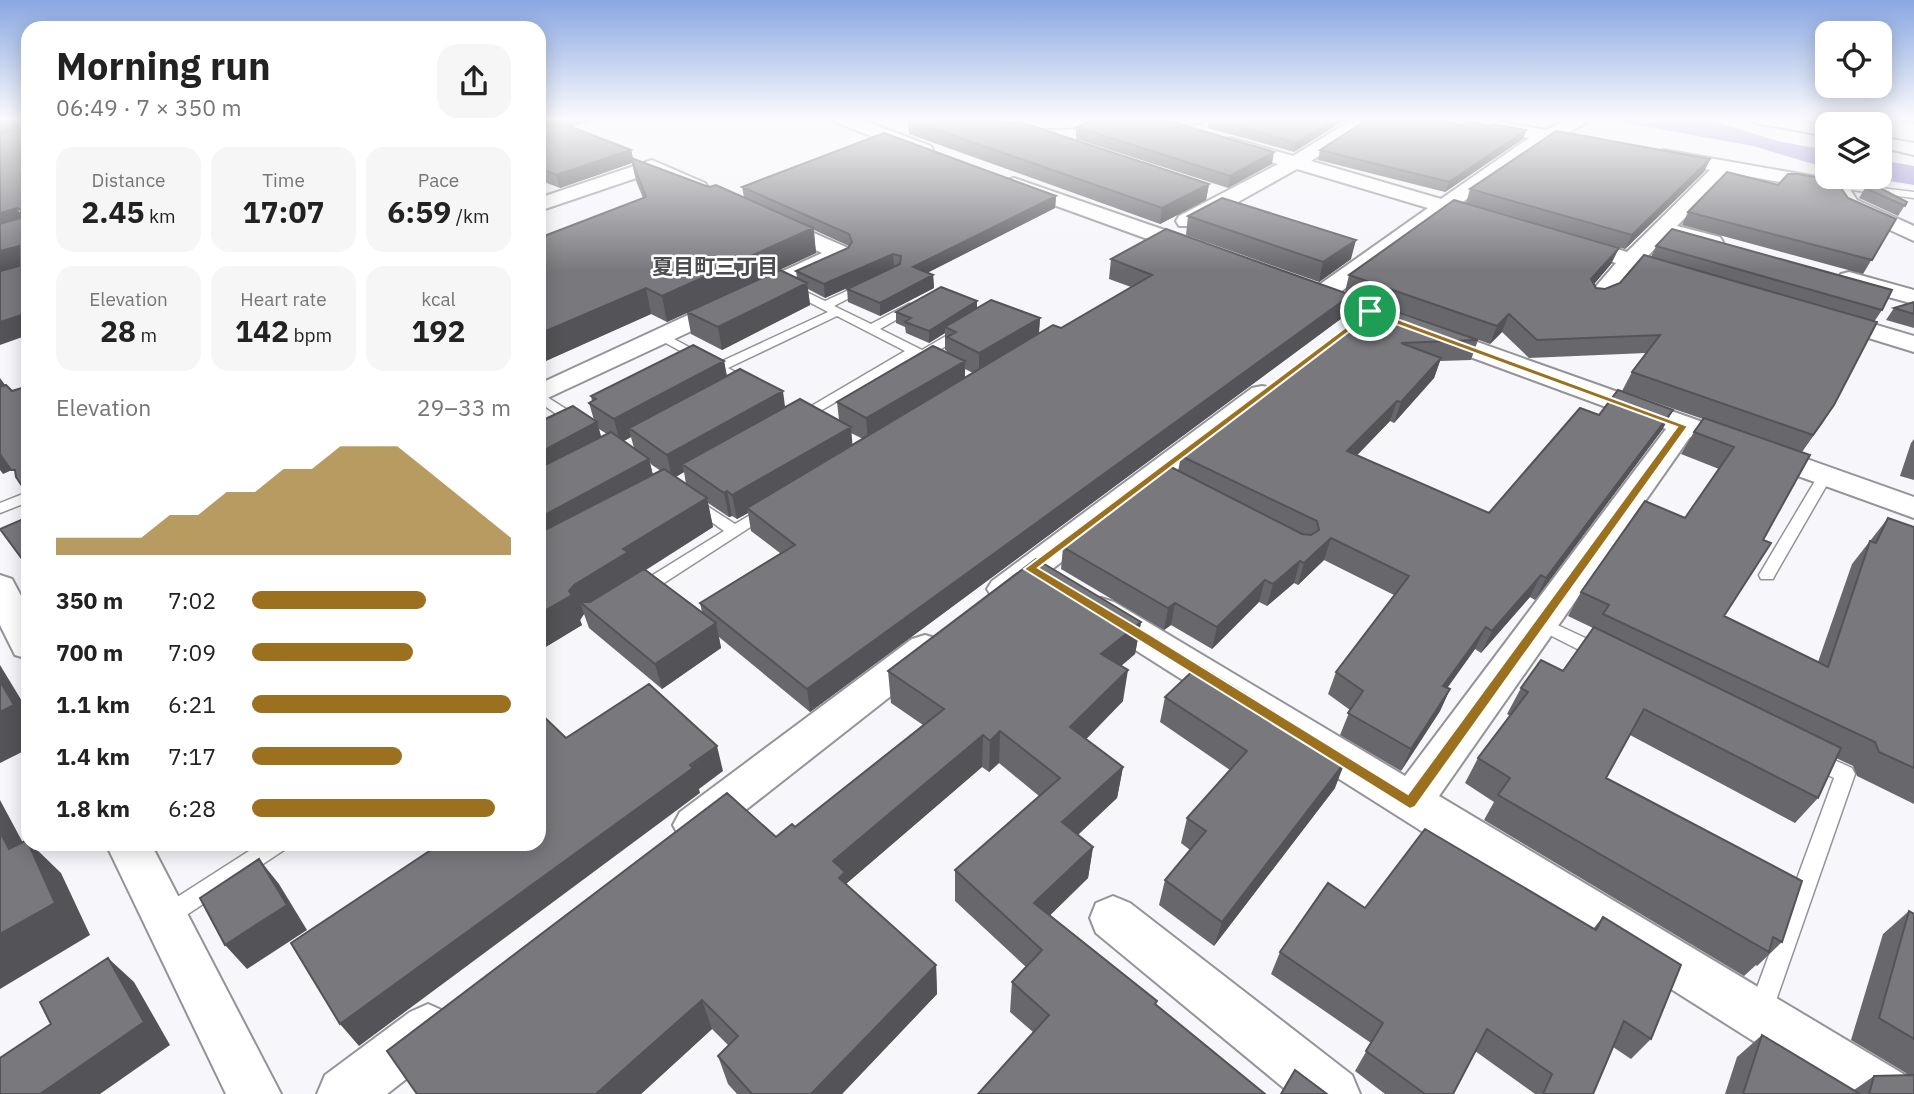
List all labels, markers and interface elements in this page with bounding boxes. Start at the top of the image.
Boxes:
map controls [1815,21,1892,189]
button: locate [1815,21,1892,98]
text: Morning run [56,41,271,90]
button: share [437,44,511,118]
text: 06:49 · 7 × 350 m [56,92,242,122]
button: layers [1815,112,1892,189]
text: Distance [91,168,166,192]
text: Time [262,168,305,192]
text: Pace [418,168,459,192]
text: 2.45 [81,192,145,231]
text: 17:07 [243,192,324,231]
text: 6:59 [387,192,451,231]
text: km [145,204,176,228]
text: /km [451,204,490,228]
district label: 夏目町三丁目 [652,252,778,280]
pin [1340,281,1400,341]
text: Elevation [89,287,168,311]
text: Heart rate [240,287,327,311]
text: kcal [421,287,456,311]
icon: arrive [1351,292,1389,330]
text: 28 [100,311,136,350]
text: 142 [235,311,289,350]
text: 192 [412,311,466,350]
text: m [136,323,157,347]
text: bpm [289,323,332,347]
text: Elevation [56,392,151,422]
text: 29–33 m [417,392,511,422]
text: 350 m [56,585,123,615]
text: 7:02 [168,585,216,615]
text: 700 m [56,637,123,667]
text: 7:09 [168,637,216,667]
text: 1.1 km [56,689,130,719]
text: 6:21 [168,689,216,719]
text: 1.4 km [56,741,130,771]
text: 7:17 [168,741,216,771]
text: 1.8 km [56,793,130,823]
text: 6:28 [168,793,216,823]

